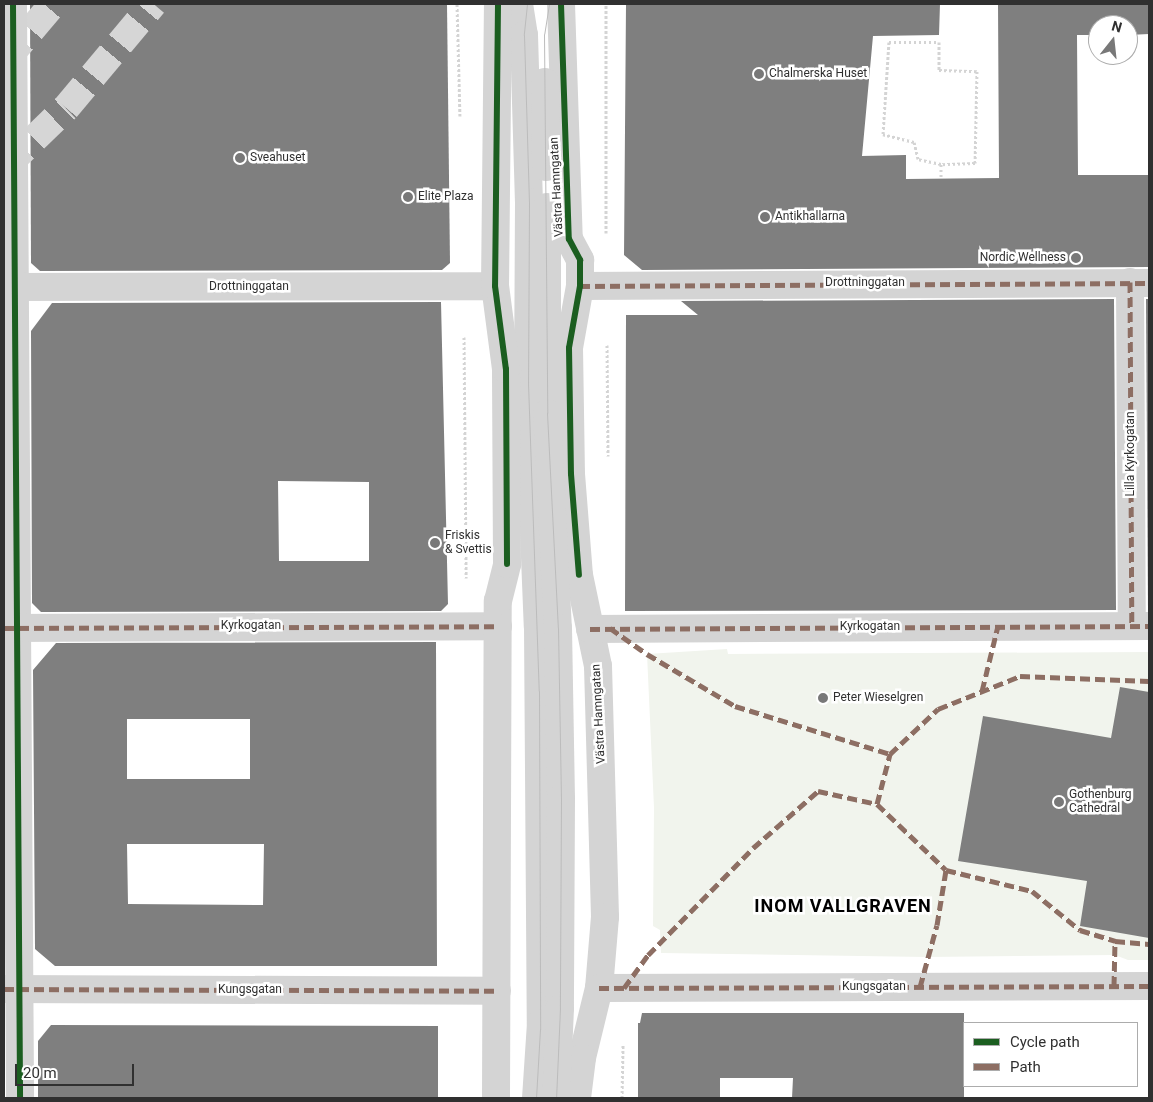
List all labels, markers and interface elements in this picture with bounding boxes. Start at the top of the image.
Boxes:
north arrow [1088,15,1138,65]
text: N [1110,17,1124,36]
place label: Chalmerska Huset [769,67,867,81]
marker: Chalmerska Huset [753,68,765,80]
street label: Västra Hamngatan [547,137,567,237]
place label: Sveahuset [250,151,305,165]
marker: Sveahuset [234,152,246,164]
place label: Elite Plaza [418,190,473,204]
marker: Elite Plaza [402,191,414,203]
place label: Antikhallarna [775,210,845,224]
marker: Antikhallarna [759,211,771,223]
place label: Nordic Wellness [980,251,1066,265]
marker: Nordic Wellness [1070,252,1082,264]
street label: Drottninggatan [825,276,905,290]
street label: Drottninggatan [209,280,289,294]
street label: Lilla Kyrkogatan [1124,411,1138,497]
place label: Friskis & Svettis [445,529,492,557]
marker: Friskis & Svettis [429,537,441,549]
street label: Kyrkogatan [221,619,281,633]
street label: Kyrkogatan [840,620,900,634]
street label: Västra Hamngatan [589,664,609,764]
place label: Peter Wieselgren [833,691,923,705]
marker: Peter Wieselgren [817,692,829,704]
place label: Gothenburg Cathedral [1069,788,1132,816]
marker: Gothenburg Cathedral [1053,796,1065,808]
district label: INOM VALLGRAVEN [752,895,934,917]
street label: Kungsgatan [842,980,906,994]
street label: Kungsgatan [218,983,282,997]
legend [963,1022,1138,1087]
text: Cycle path [1010,1033,1080,1051]
scale bar [18,1054,136,1086]
text: Path [1010,1058,1041,1076]
text: 20 m [23,1064,57,1082]

